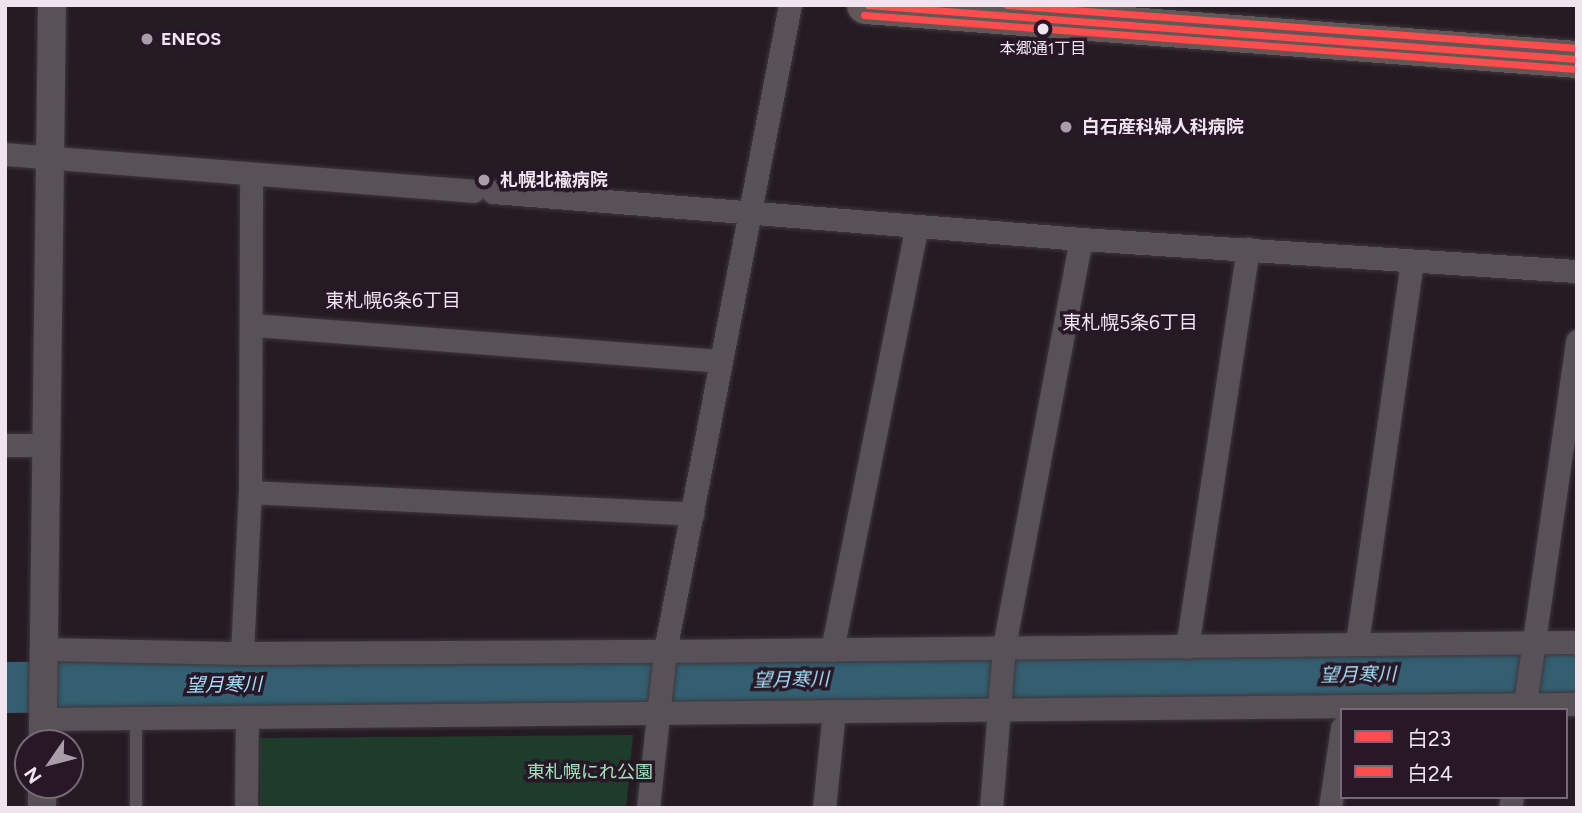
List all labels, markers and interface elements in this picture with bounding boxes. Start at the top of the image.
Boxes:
marker: 本郷通1丁目 [1036,22,1050,36]
place label: ENEOS [161,28,221,50]
marker: ENEOS [139,31,155,47]
place label: 本郷通1丁目 [1000,39,1086,59]
place label: 白石産科婦人科病院 [1082,116,1244,138]
marker: 白石産科婦人科病院 [1056,117,1076,137]
place label: 札幌北楡病院 [500,169,608,191]
marker: 札幌北楡病院 [474,170,494,190]
district label: 東札幌6条6丁目 [325,290,461,312]
district label: 東札幌5条6丁目 [1062,312,1198,334]
water label: 望月寒川 [1320,663,1396,687]
water label: 望月寒川 [753,668,829,692]
water label: 望月寒川 [186,673,262,697]
legend [1340,708,1568,799]
text: 白23 [1407,726,1451,751]
north arrow [14,729,84,799]
park label: 東札幌にれ公園 [527,761,653,783]
text: 白24 [1407,761,1453,786]
text: N [19,763,47,788]

